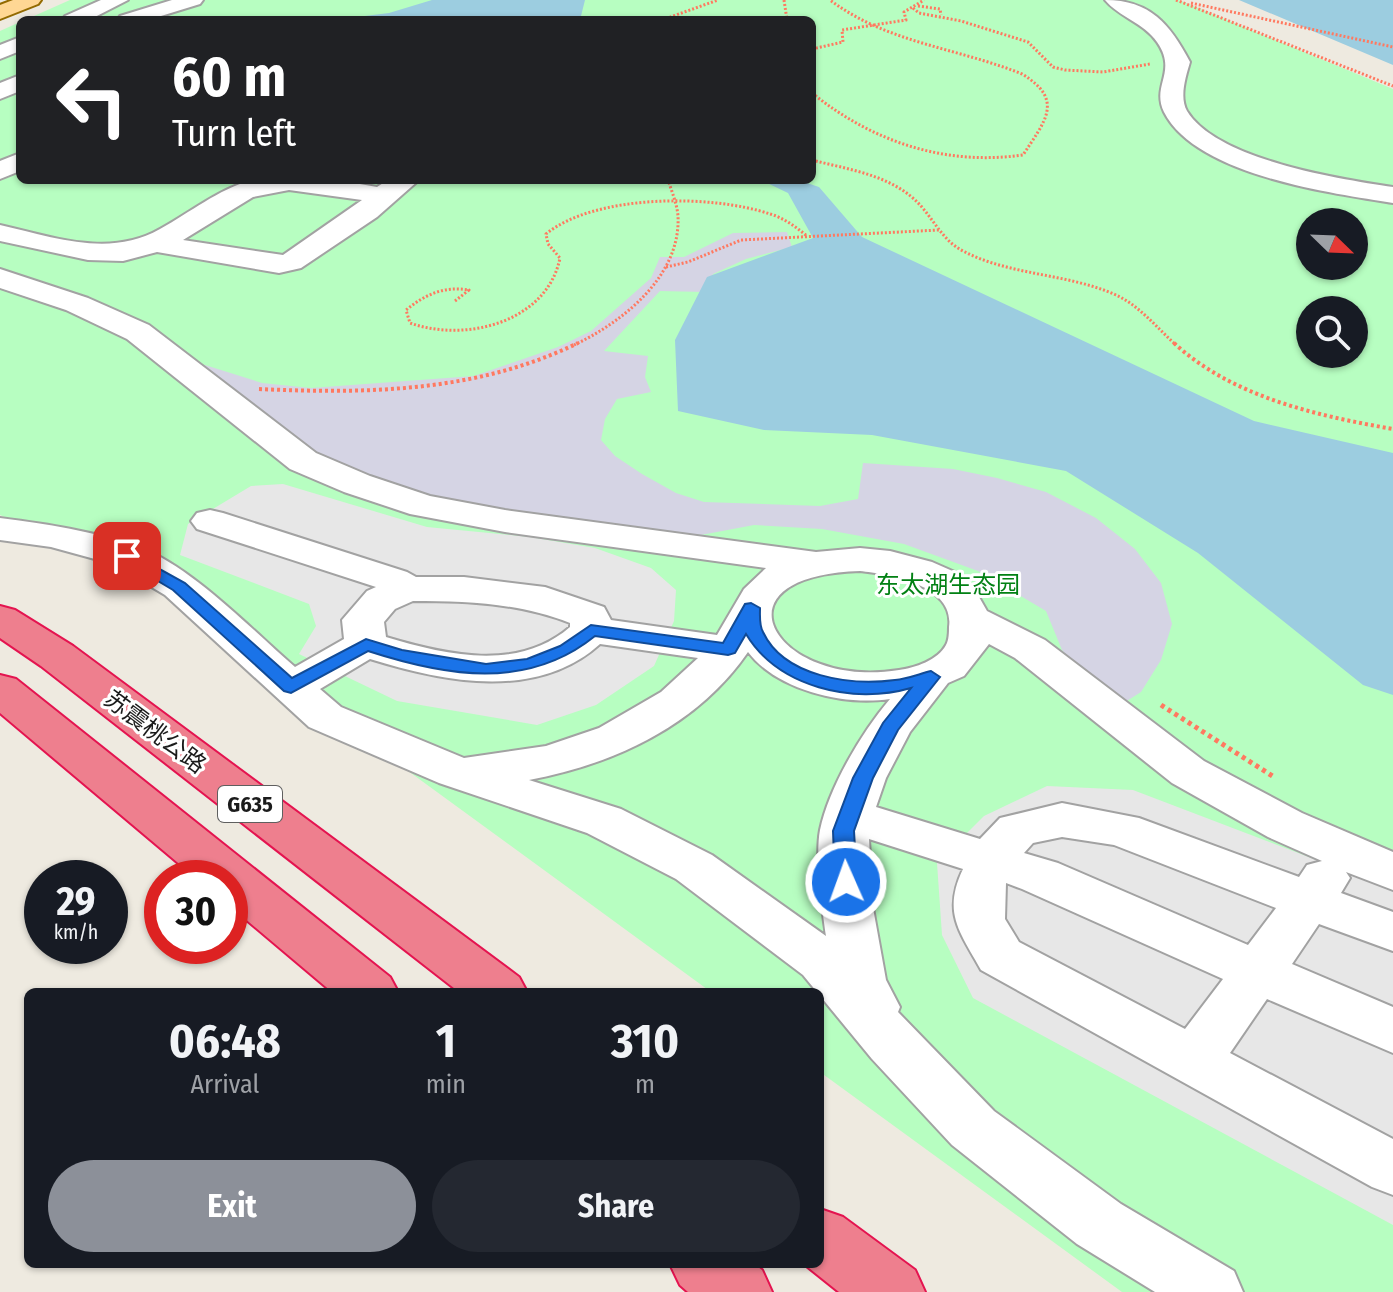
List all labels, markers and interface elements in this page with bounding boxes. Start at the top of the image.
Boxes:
text: 60 m [172,44,286,111]
icon: left [40,48,144,152]
text: Turn left [172,112,296,156]
north arrow [1296,208,1368,280]
map controls [1296,208,1368,368]
button: search [1296,296,1368,368]
pin [93,522,161,590]
icon: arrive [105,534,149,578]
park label: 东太湖生态园 [876,571,1020,599]
street label: 苏震桃公路 [99,685,211,779]
road number: G635 [218,786,282,822]
position arrow [804,840,888,924]
speed limit sign: 30 [144,860,248,964]
text: 29 [56,878,95,926]
text: km/h [54,920,98,944]
text: 06:48 [169,1012,281,1070]
text: 1 [436,1012,456,1070]
text: 310 [611,1012,679,1070]
text: Arrival [190,1069,259,1100]
text: min [426,1069,466,1100]
text: m [635,1069,655,1100]
button: Exit [48,1160,416,1252]
button: Share [432,1160,800,1252]

